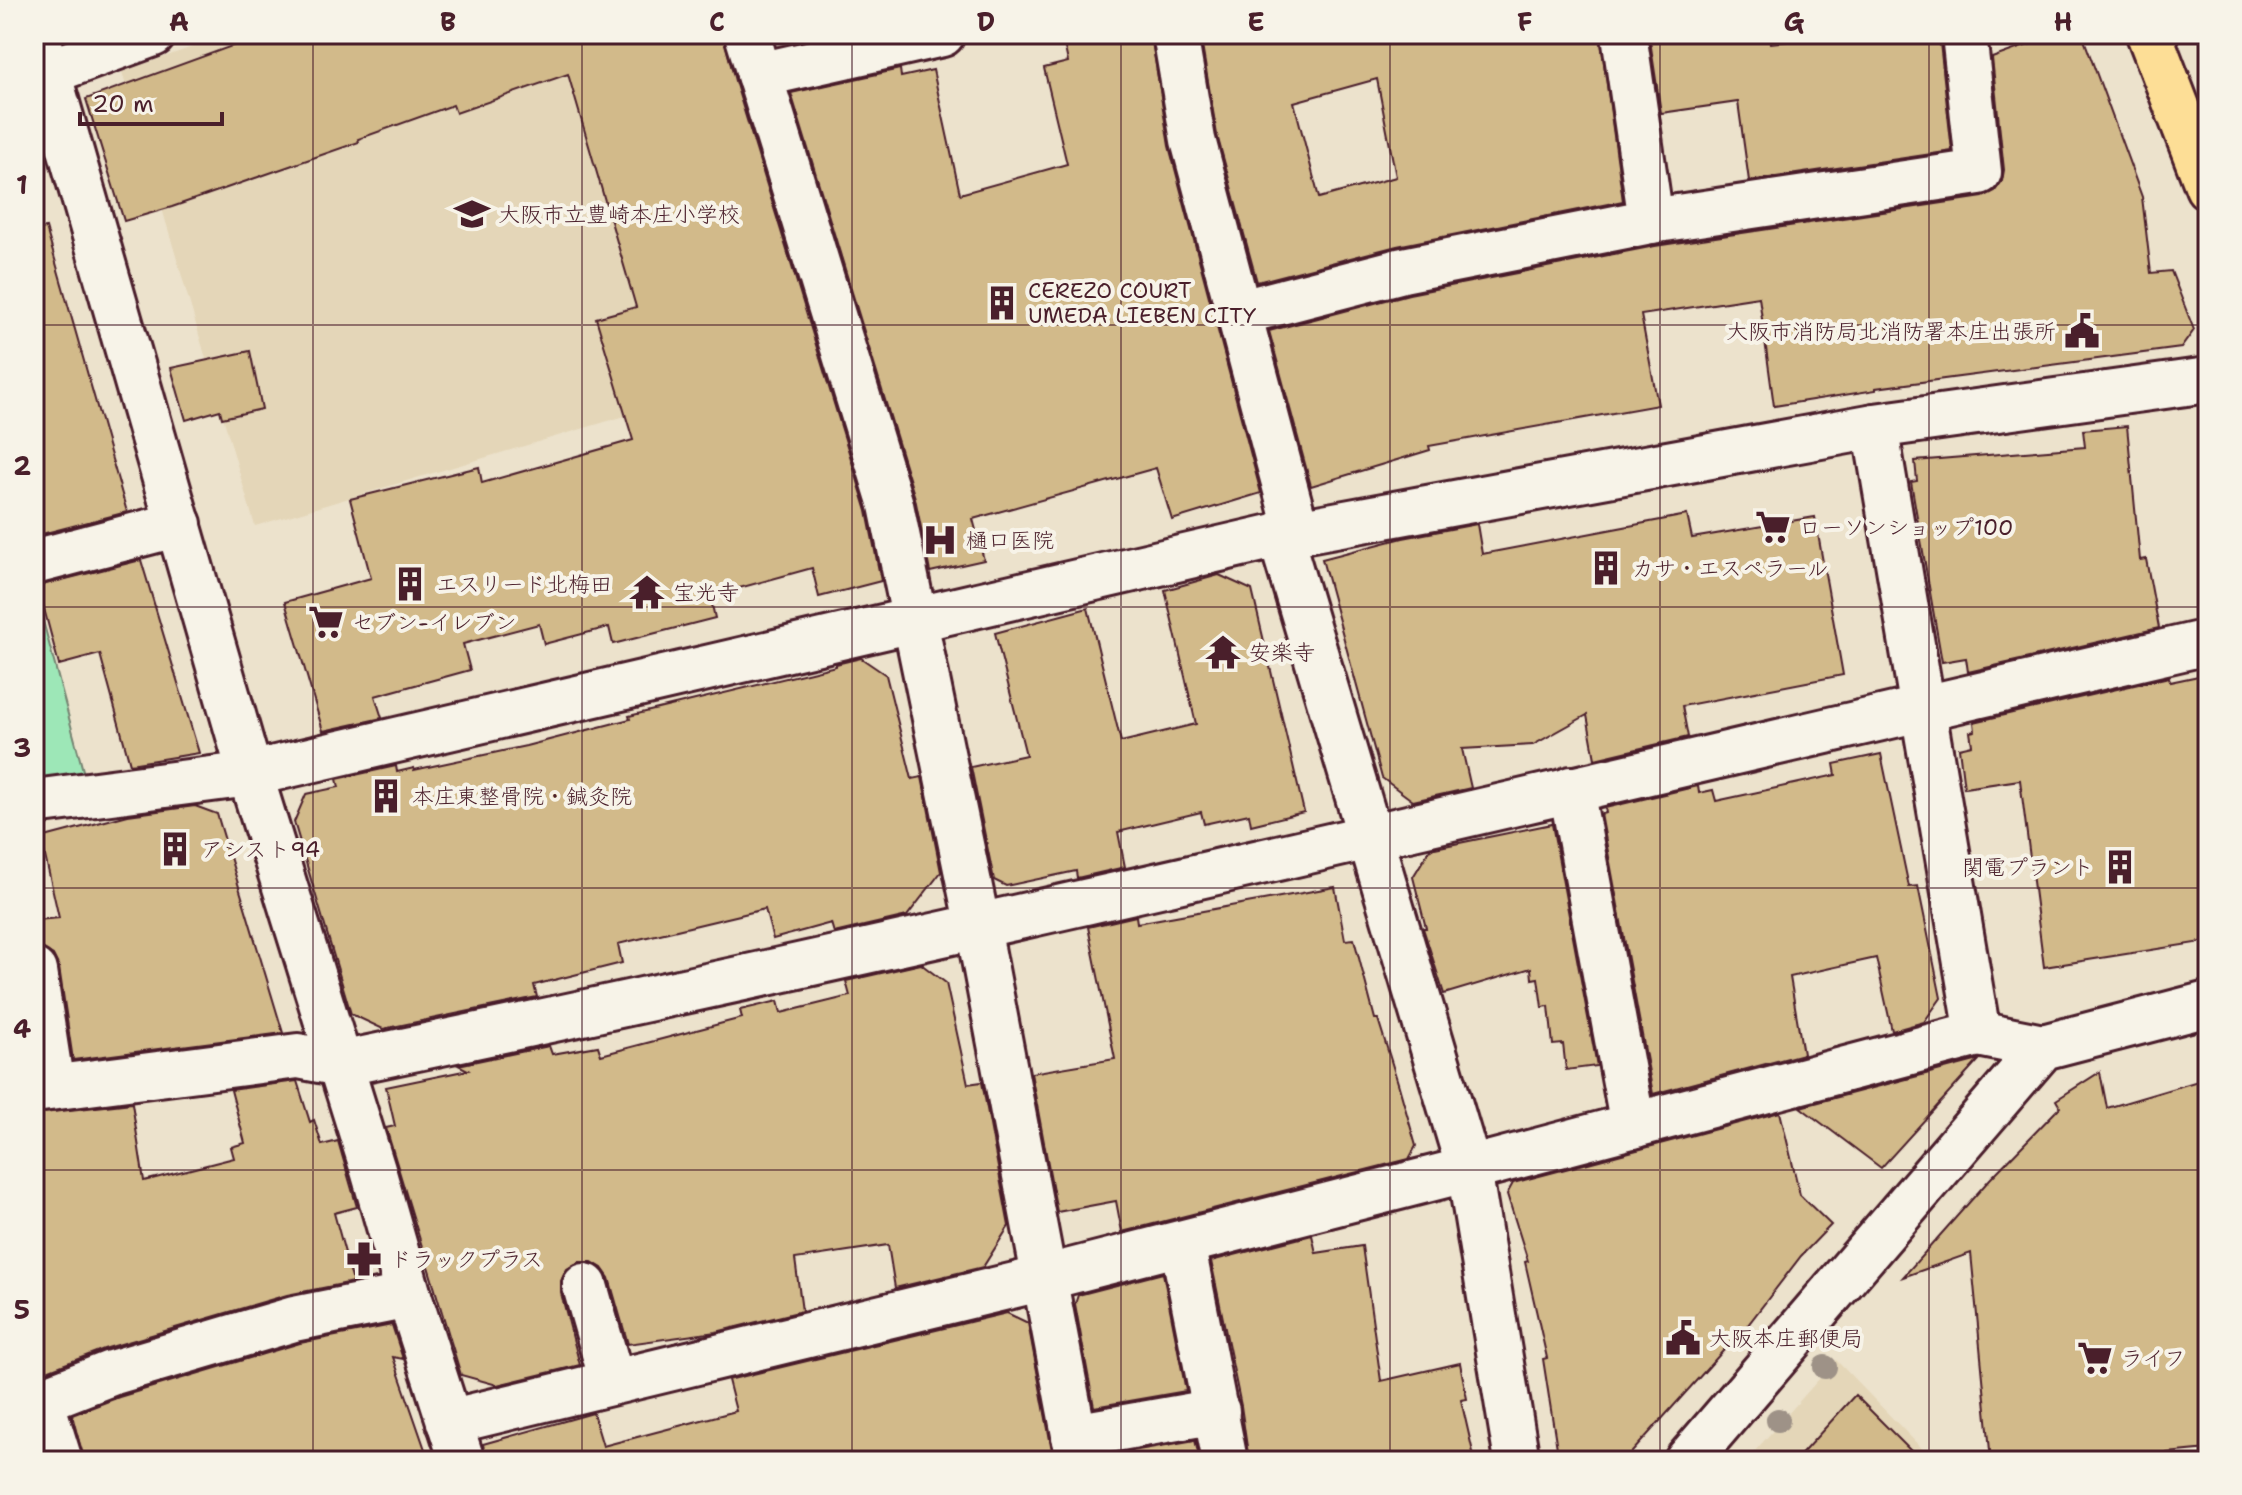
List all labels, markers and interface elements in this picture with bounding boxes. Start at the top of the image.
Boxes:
text: A [169,4,189,39]
text: B [440,4,456,39]
text: C [709,4,725,39]
text: D [977,4,995,39]
text: E [1247,4,1265,39]
text: F [1517,4,1533,39]
text: G [1784,4,1805,39]
text: H [2054,4,2072,39]
scale bar [80,76,222,126]
text: 20 m [92,88,154,120]
text: 1 [16,167,28,202]
school or university icon: 大阪市立豊崎本庄小学校 [453,195,491,233]
place label: 大阪市立豊崎本庄小学校 [498,200,740,229]
place label: CEREZO COURT UMEDA LIEBEN CITY [1028,276,1256,330]
building icon: CEREZO COURT UMEDA LIEBEN CITY [983,284,1021,322]
public building icon: 大阪市消防局北消防署本庄出張所 [2063,312,2101,350]
place label: 大阪市消防局北消防署本庄出張所 [1726,317,2056,346]
text: 2 [13,448,31,483]
supermarket icon: ローソンショップ100 [1754,508,1792,546]
place label: ローソンショップ100 [1799,513,2013,542]
hospital icon: 樋口医院 [921,521,959,559]
place label: 樋口医院 [966,526,1054,555]
building icon: カサ・エスペラール [1587,549,1625,587]
place label: カサ・エスペラール [1632,554,1829,583]
building icon: エスリード北梅田 [391,565,429,603]
place label: エスリード北梅田 [436,570,612,599]
temple icon: 宝光寺 [628,573,666,611]
place label: 宝光寺 [673,578,739,607]
supermarket icon: セブン-イレブン [307,603,345,641]
place label: セブン-イレブン [352,608,517,637]
temple icon: 安楽寺 [1204,633,1242,671]
place label: 安楽寺 [1249,638,1315,667]
text: 3 [13,730,31,765]
building icon: 本庄東整骨院・鍼灸院 [367,777,405,815]
place label: 本庄東整骨院・鍼灸院 [412,782,632,811]
building icon: アシスト94 [156,830,194,868]
place label: アシスト94 [201,835,320,864]
building icon: 関電プラント [2101,848,2139,886]
place label: 関電プラント [1962,853,2094,882]
text: 4 [13,1011,31,1046]
pharmacy icon: ドラックプラス [345,1240,383,1278]
place label: ドラックプラス [390,1245,543,1274]
text: 5 [14,1292,30,1327]
public building icon: 大阪本庄郵便局 [1664,1319,1702,1357]
place label: 大阪本庄郵便局 [1709,1324,1863,1353]
supermarket icon: ライフ [2076,1339,2114,1377]
place label: ライフ [2121,1344,2186,1373]

